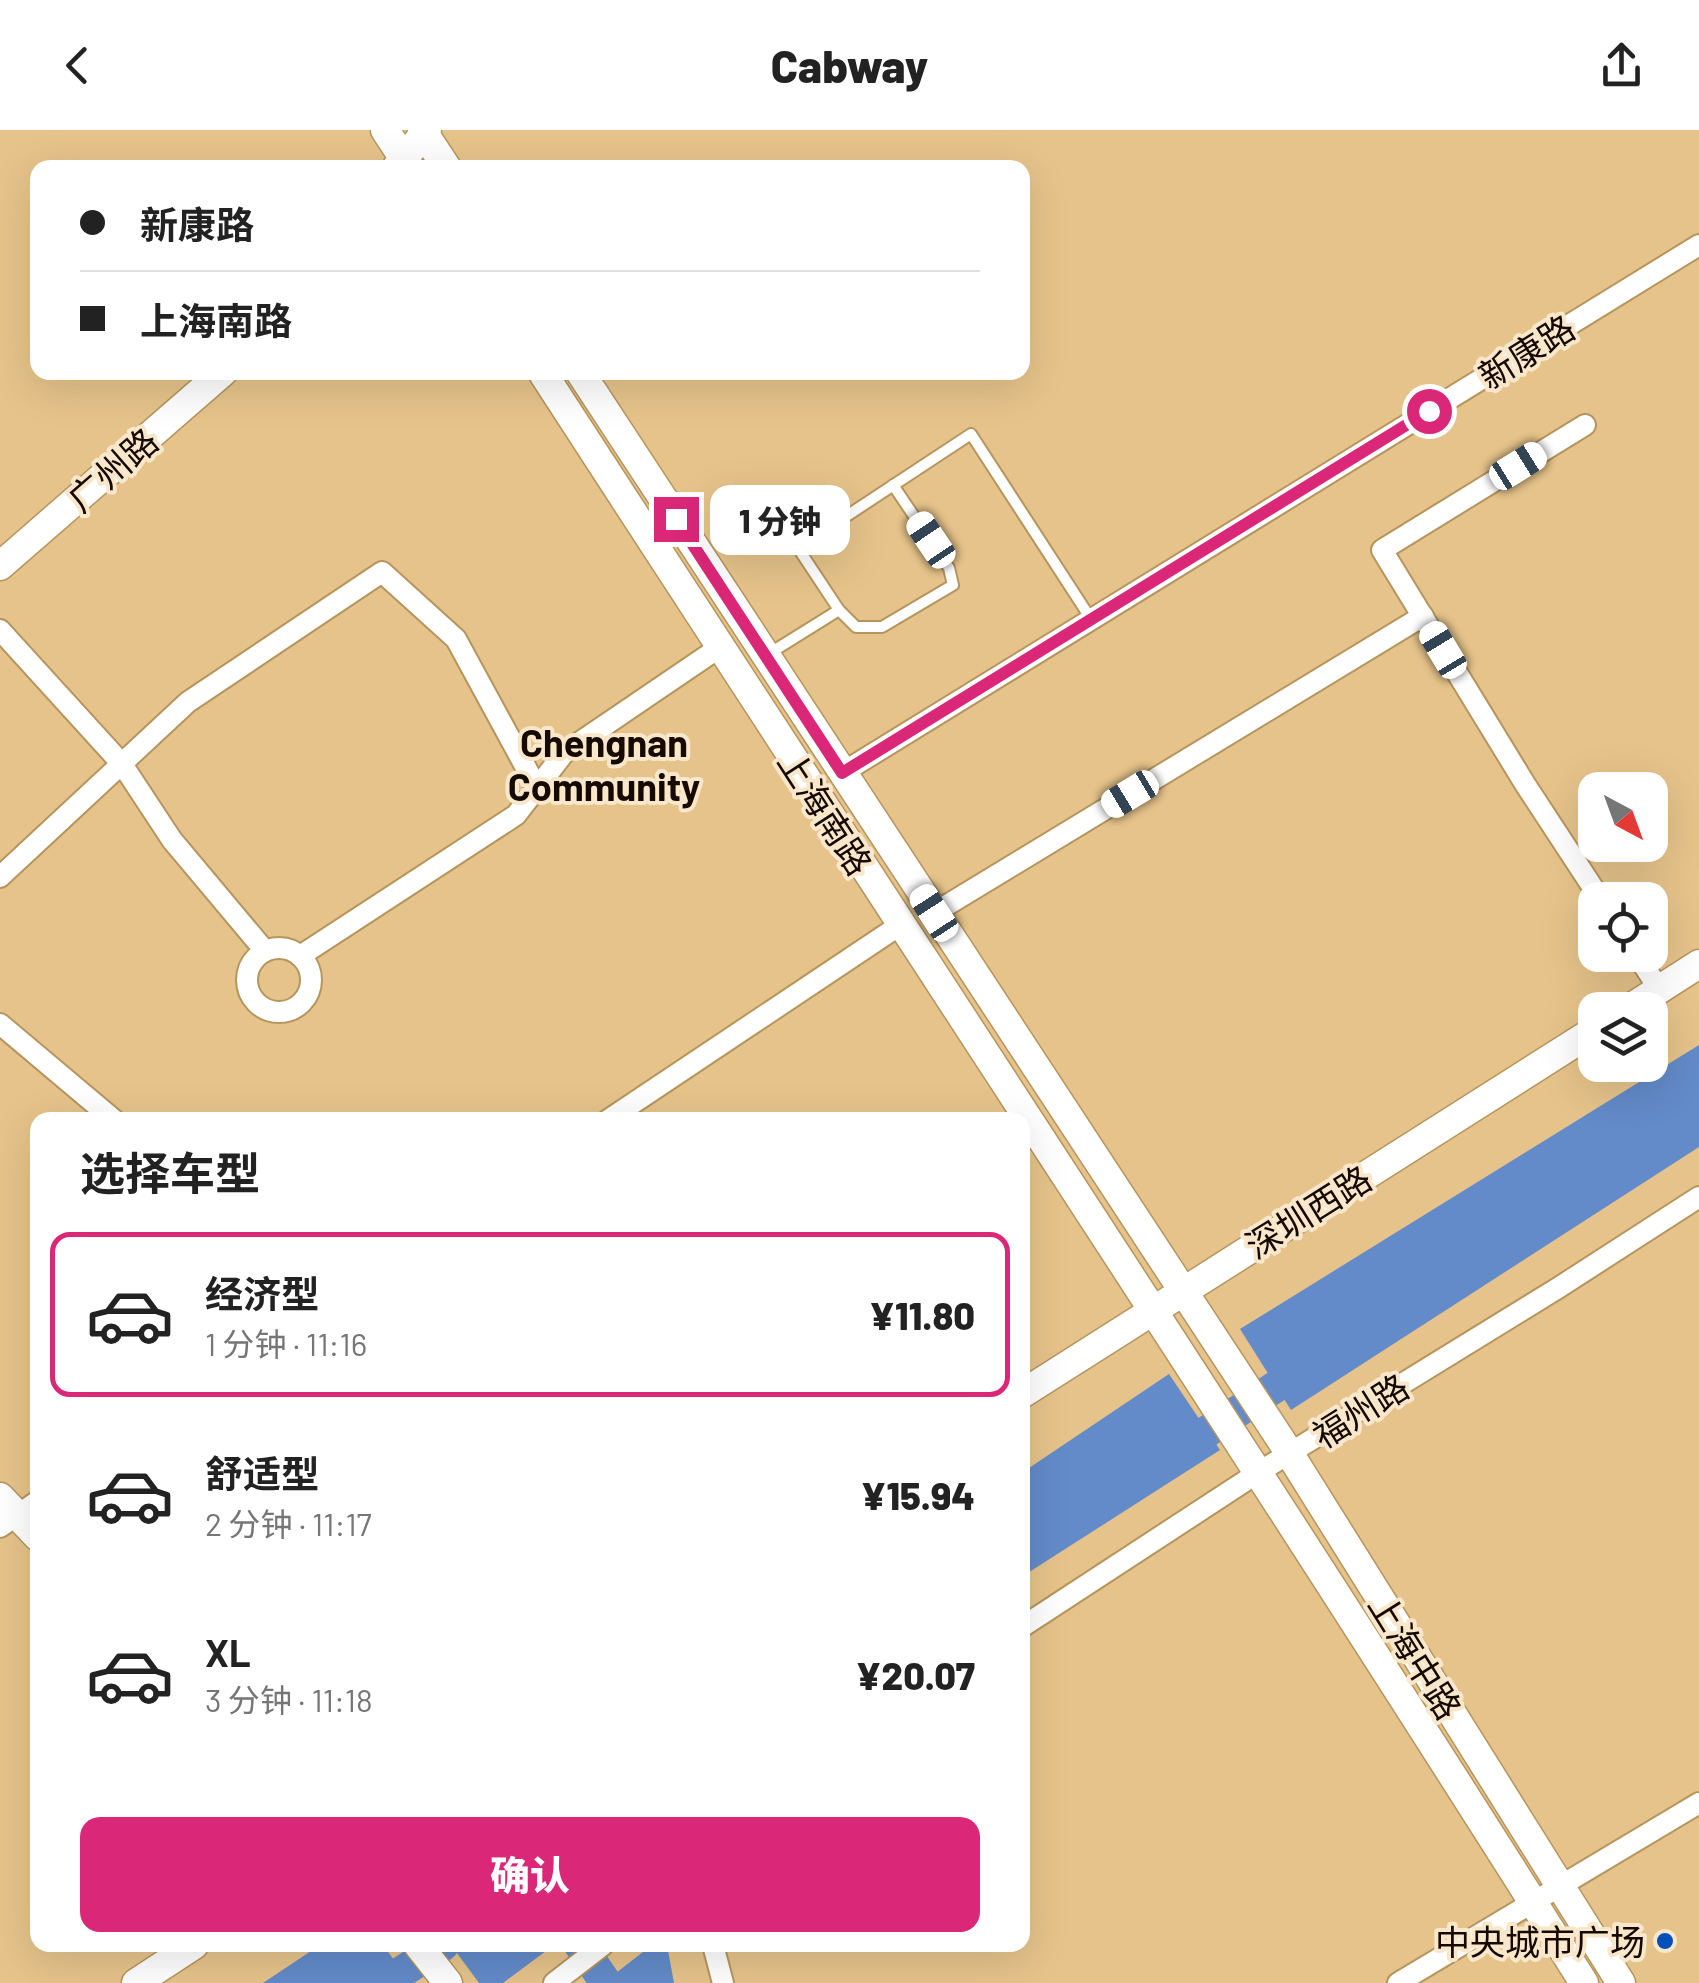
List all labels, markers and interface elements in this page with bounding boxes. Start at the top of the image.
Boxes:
icon: back [50,38,105,93]
text: Cabway [771,38,928,92]
icon: share [1594,38,1649,93]
text: 新康路 [140,201,254,247]
text: 上海南路 [140,297,292,343]
street label: 新康路 [1470,305,1582,397]
route start [1407,389,1452,434]
street label: 广州路 [59,419,165,519]
car [1485,437,1551,495]
callout: 1 分钟 [711,484,851,554]
route end [654,497,699,542]
text: 1 分钟 [739,501,821,539]
car [902,507,960,573]
car [1415,617,1471,683]
district label: Chengnan Community [508,719,700,809]
street label: 上海南路 [770,742,882,882]
car [1097,766,1163,822]
north arrow [1578,772,1668,862]
map controls [1578,772,1668,1082]
car [905,880,963,946]
button: locate [1578,882,1668,972]
button: layers [1578,992,1668,1082]
text: 选择车型 [80,1145,260,1199]
street label: 深圳西路 [1238,1156,1378,1266]
icon: car [85,1270,175,1360]
text: 经济型 [205,1270,319,1316]
text: ¥11.80 [869,1292,975,1338]
text: 1 分钟 · 11:16 [205,1324,367,1362]
street label: 福州路 [1304,1364,1416,1456]
icon: car [85,1450,175,1540]
text: 舒适型 [205,1450,319,1496]
text: ¥15.94 [861,1472,975,1518]
text: 2 分钟 · 11:17 [205,1504,372,1542]
street label: 上海中路 [1361,1586,1471,1726]
text: XL [205,1629,251,1675]
icon: car [85,1630,175,1720]
text: ¥20.07 [856,1652,975,1698]
text: 3 分钟 · 11:18 [205,1680,373,1718]
button: 确认 [80,1817,980,1932]
place label: 中央城市广场 [1435,1920,1645,1962]
marker: 中央城市广场 [1654,1930,1676,1952]

